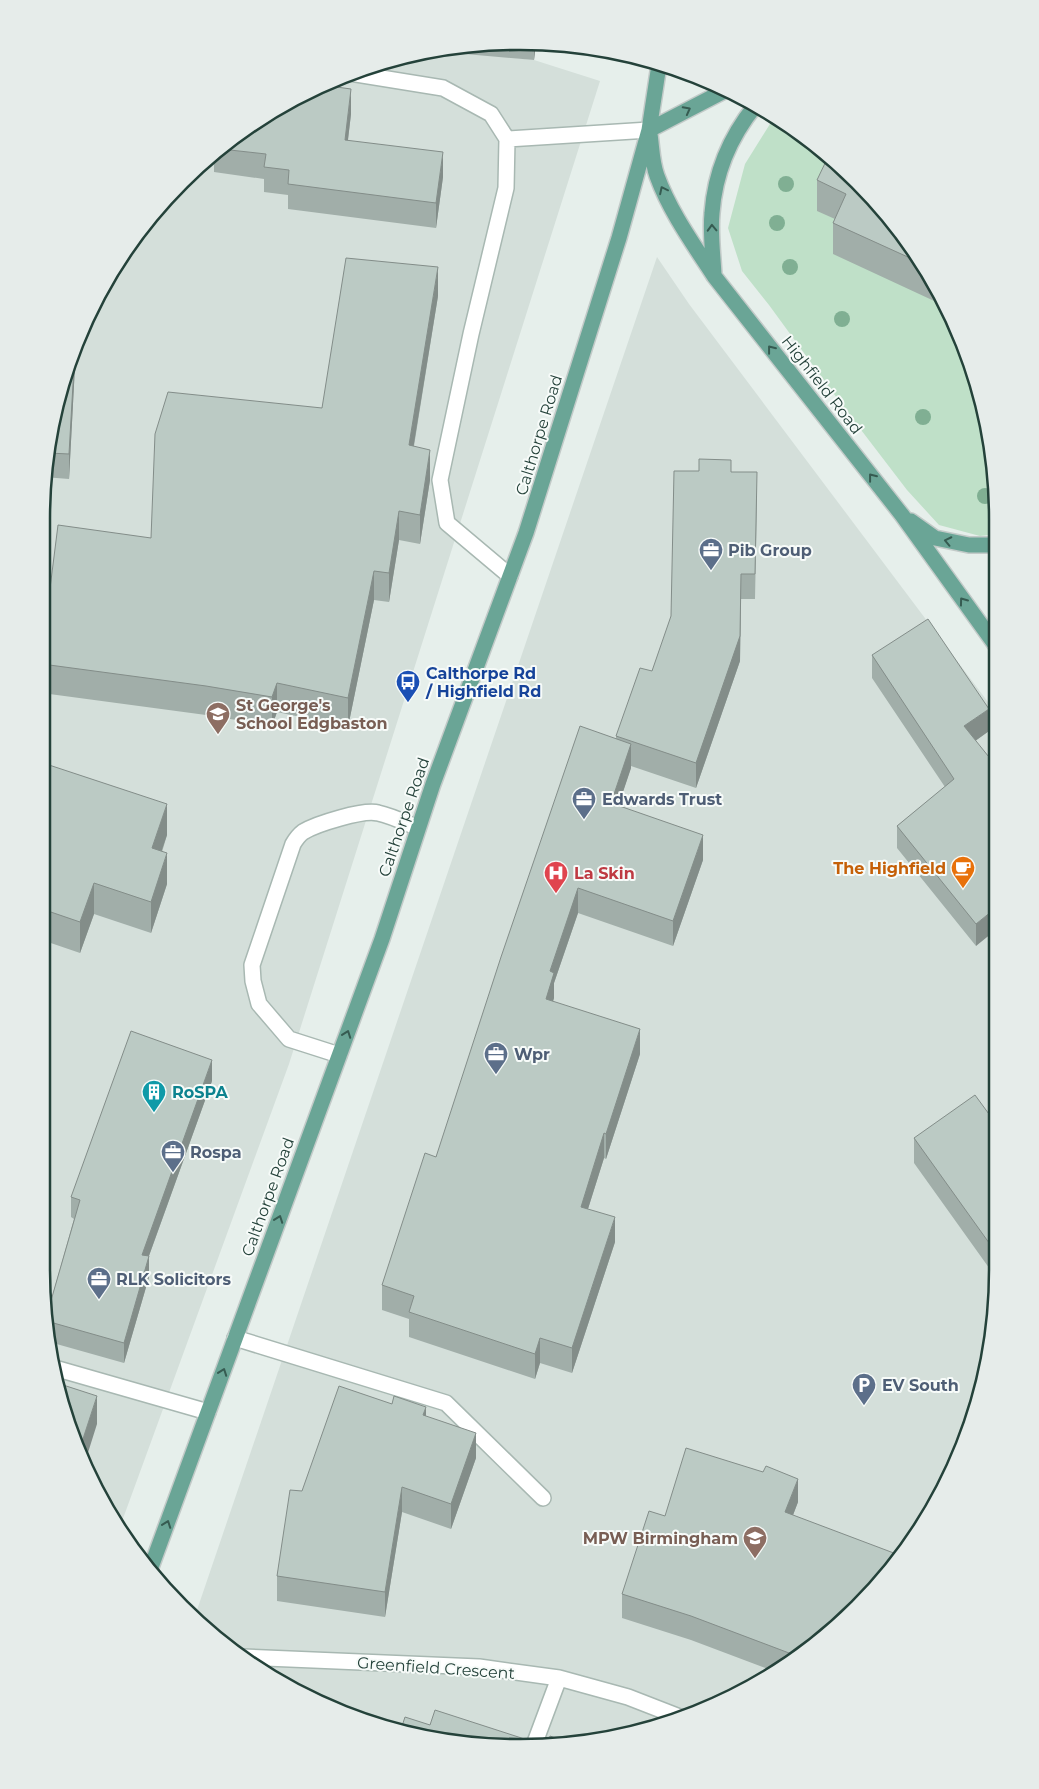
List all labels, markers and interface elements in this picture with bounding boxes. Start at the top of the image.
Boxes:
one-way arrow [682,106,691,116]
one-way arrow [660,186,670,195]
one-way arrow [707,223,718,231]
street label: Highfield Road [778,332,866,438]
one-way arrow [769,346,777,355]
street label: Calthorpe Road [512,372,566,498]
one-way arrow [868,473,877,482]
one-way arrow [944,536,953,547]
office icon: Pib Group [698,537,724,571]
place label: Pib Group [728,541,812,560]
one-way arrow [960,597,969,607]
place label: Calthorpe Rd / Highfield Rd [425,664,541,701]
bus stop icon: Calthorpe Rd / Highfield Rd [395,669,421,703]
place label: St George's School Edgbaston [236,696,387,733]
school or university icon: St George's School Edgbaston [205,701,231,735]
street label: Calthorpe Road [375,755,433,879]
office icon: Edwards Trust [571,786,597,820]
place label: Edwards Trust [602,790,722,809]
cafe icon: The Highfield [950,855,976,889]
place label: The Highfield [833,859,946,878]
hospital icon: La Skin [543,860,569,894]
place label: La Skin [574,864,635,883]
one-way arrow [341,1030,351,1039]
office icon: Wpr [483,1041,509,1075]
place label: Wpr [514,1045,550,1064]
building icon: RoSPA [141,1079,167,1113]
place label: RoSPA [172,1083,228,1102]
street label: Calthorpe Road [238,1135,298,1259]
office icon: Rospa [160,1139,186,1173]
place label: Rospa [190,1143,242,1162]
one-way arrow [273,1215,283,1224]
office icon: RLK Solicitors [86,1266,112,1300]
place label: RLK Solicitors [116,1270,231,1289]
one-way arrow [217,1368,227,1376]
parking icon: EV South [851,1372,877,1406]
place label: EV South [882,1376,959,1395]
one-way arrow [161,1520,171,1529]
school or university icon: MPW Birmingham [742,1525,768,1559]
place label: MPW Birmingham [583,1529,738,1548]
street label: Greenfield Crescent [356,1653,516,1683]

